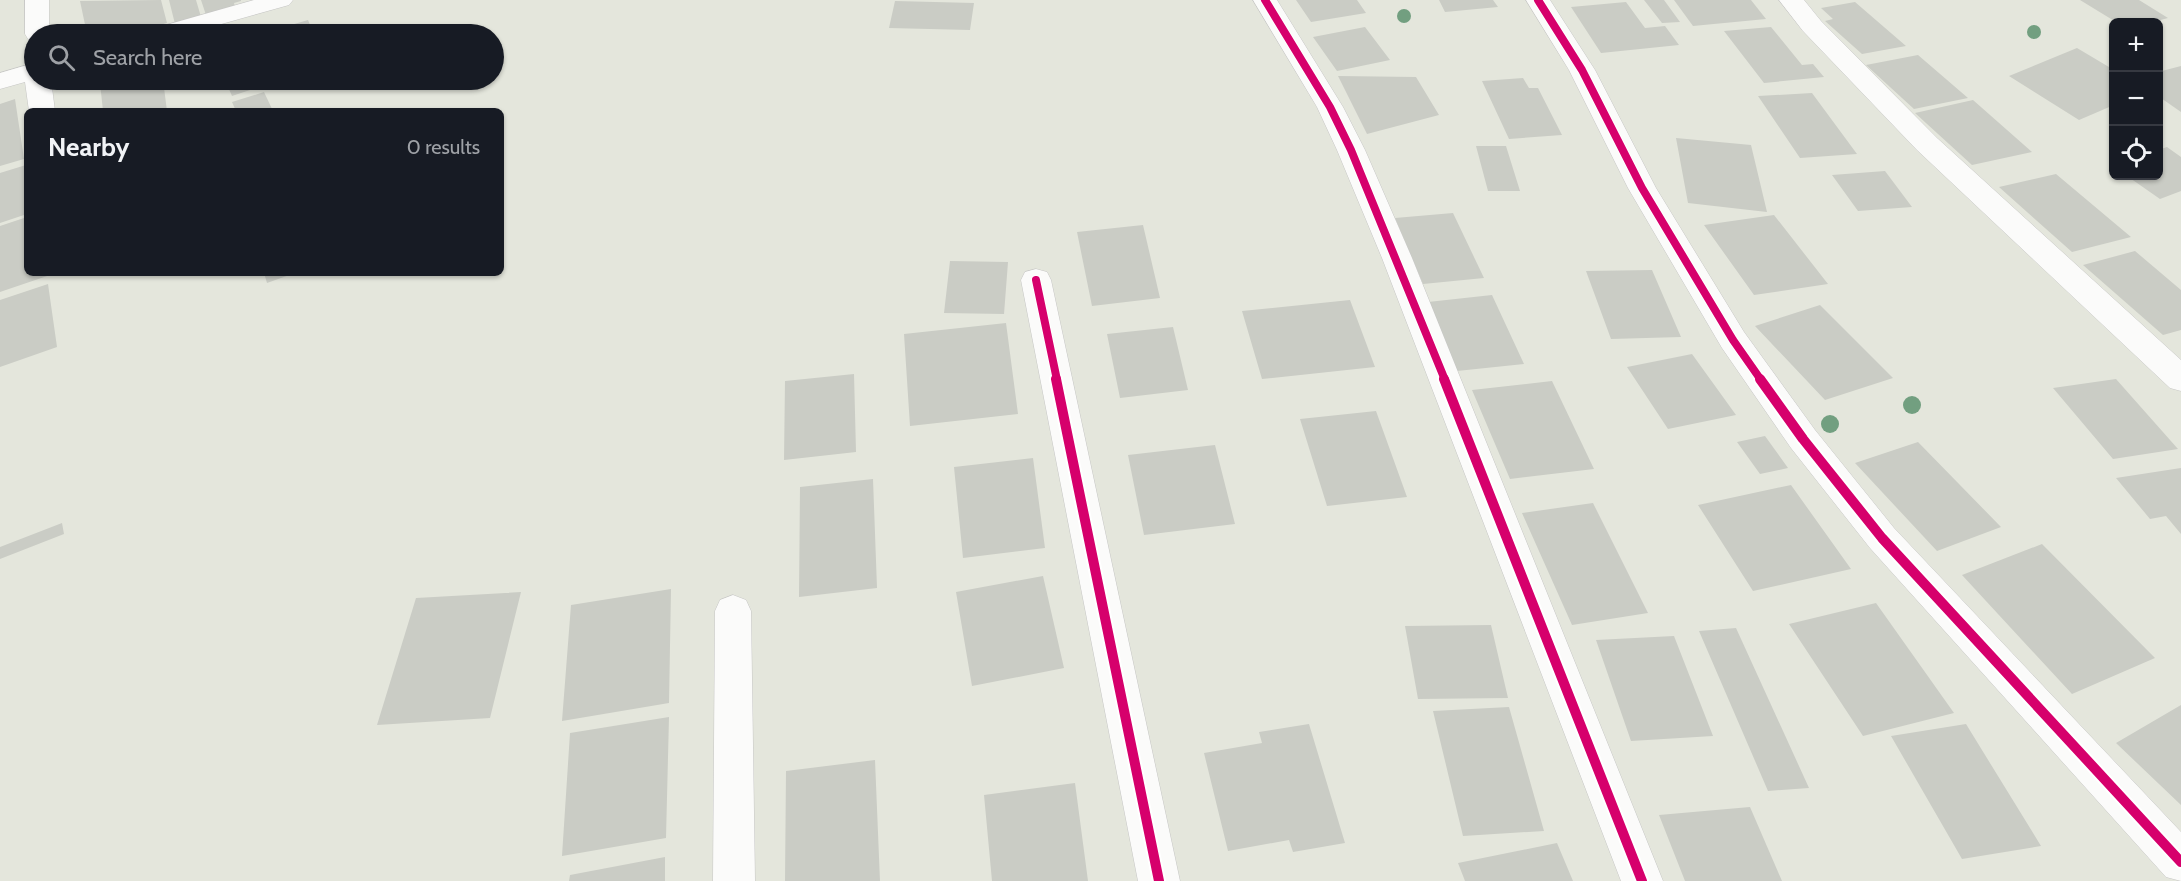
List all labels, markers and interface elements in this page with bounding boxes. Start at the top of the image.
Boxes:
map controls [2109,18,2163,180]
button: + [2109,18,2163,72]
search box [24,24,504,90]
icon: search [45,41,78,74]
text: Search here [93,44,202,71]
button: − [2109,72,2163,126]
button: locate [2109,126,2163,180]
text: Nearby [48,131,129,163]
text: 0 results [407,135,480,159]

